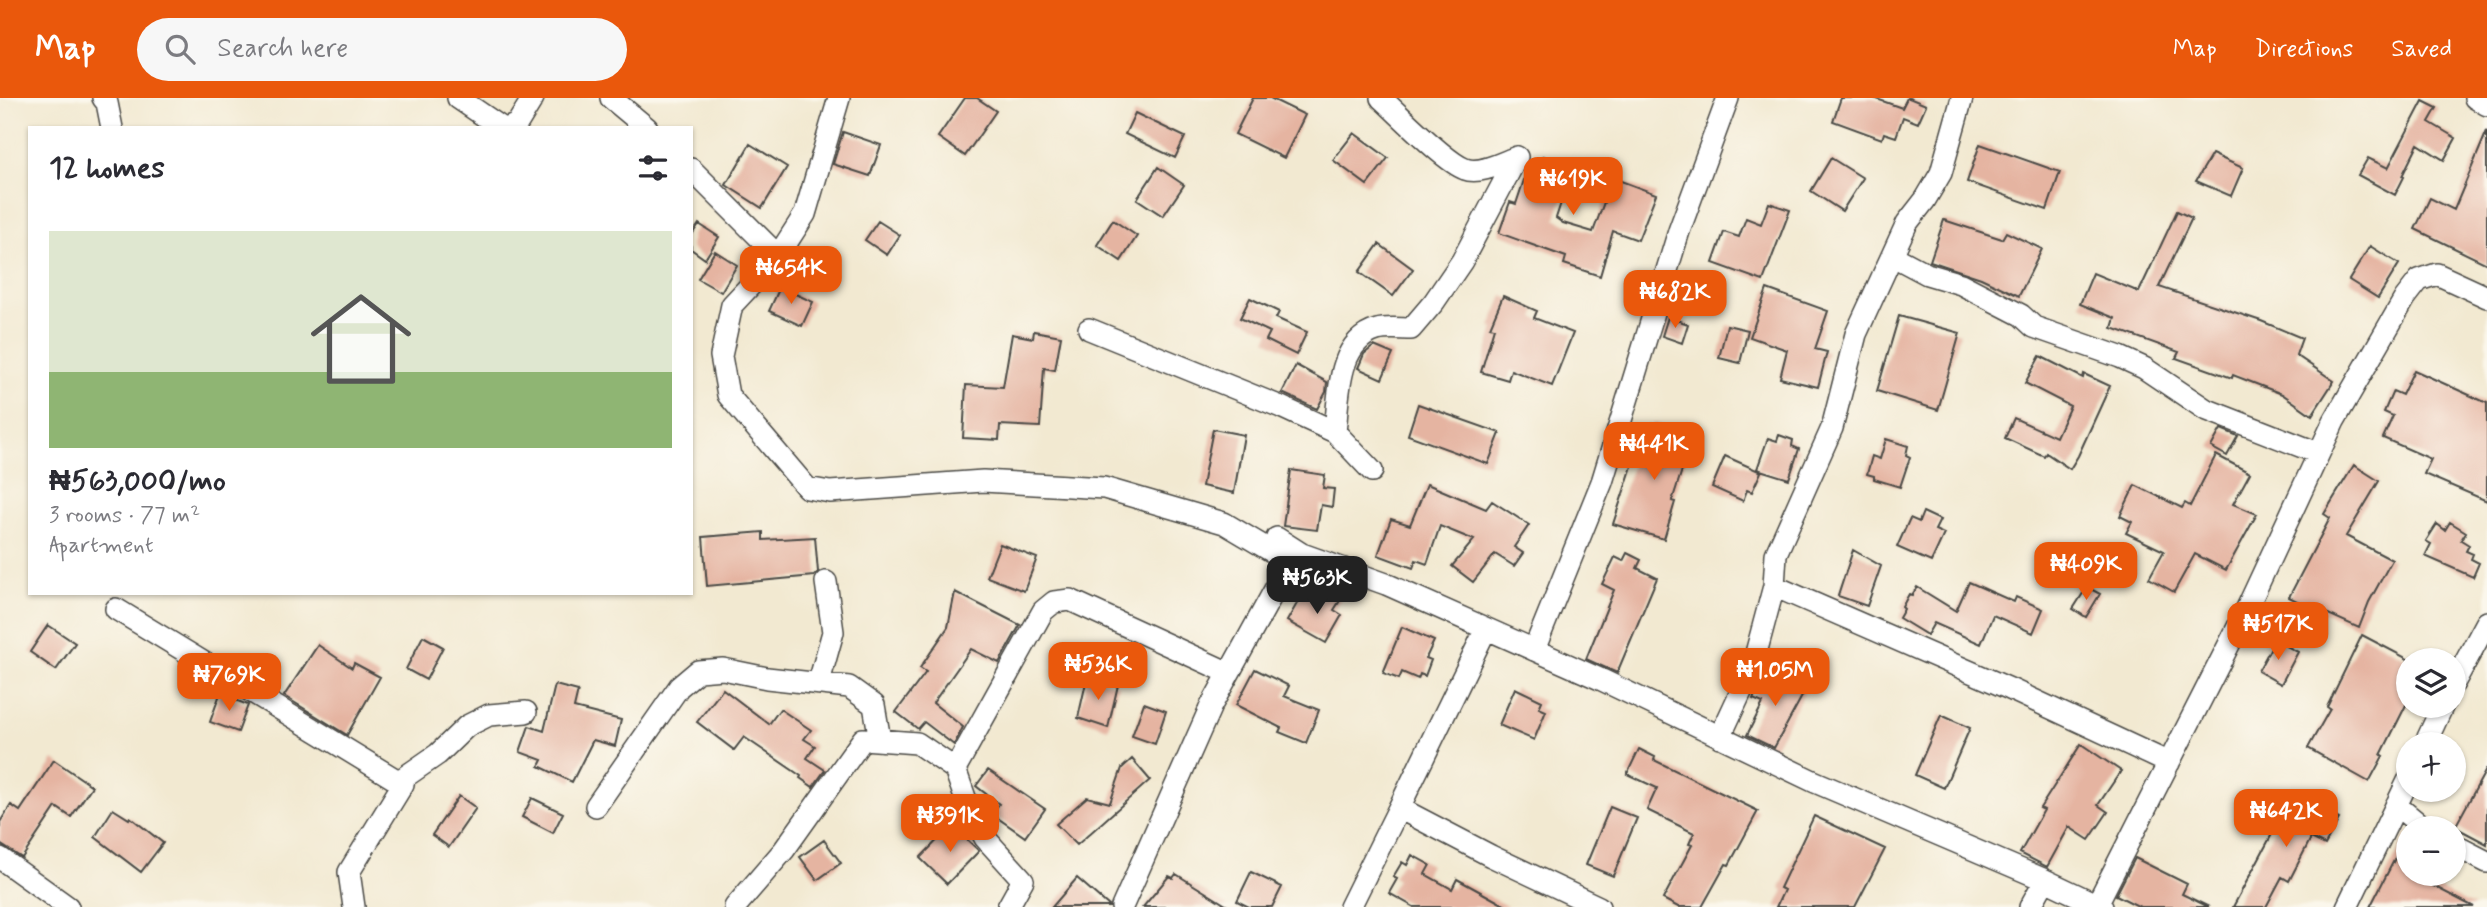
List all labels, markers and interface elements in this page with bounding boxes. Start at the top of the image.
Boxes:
search box [137,18,627,81]
text: Map [35,27,95,71]
icon: search [161,30,199,68]
text: Search here [217,32,348,66]
text: Map [2173,34,2217,65]
text: Directions [2255,34,2353,65]
text: Saved [2391,34,2452,65]
text: 12 homes [49,149,165,188]
icon: filters [634,149,672,187]
pin: ₦619K [1524,158,1622,217]
text: ₦619K [1540,165,1606,195]
pin: ₦654K [742,246,840,306]
text: ₦654K [756,254,826,284]
pin: ₦682K [1626,271,1724,330]
icon: home [298,276,424,402]
text: ₦682K [1640,278,1710,308]
pin: ₦441K [1605,422,1703,482]
text: ₦441K [1619,430,1689,460]
text: ₦563,000/mo [49,462,226,501]
text: 3 rooms · 77 m² [49,501,200,531]
text: Apartment [49,531,154,561]
pin: ₦409K [2037,542,2135,602]
text: ₦409K [2050,550,2122,580]
pin: ₦563K [1268,556,1366,616]
text: ₦563K [1283,564,1351,594]
pin: ₦517K [2229,602,2327,662]
text: ₦517K [2243,610,2313,640]
pin: ₦536K [1049,642,1147,702]
pin: ₦1.05M [1718,648,1832,708]
map controls [2396,648,2466,886]
button: layers [2396,648,2466,718]
text: ₦536K [1064,650,1132,680]
pin: ₦769K [180,654,278,713]
text: ₦1.05M [1737,656,1813,686]
text: ₦769K [193,661,265,691]
button: + [2396,732,2466,802]
pin: ₦642K [2237,790,2335,849]
pin: ₦391K [901,794,999,854]
text: ₦642K [2250,797,2322,827]
text: ₦391K [917,802,983,832]
button: − [2396,816,2466,886]

